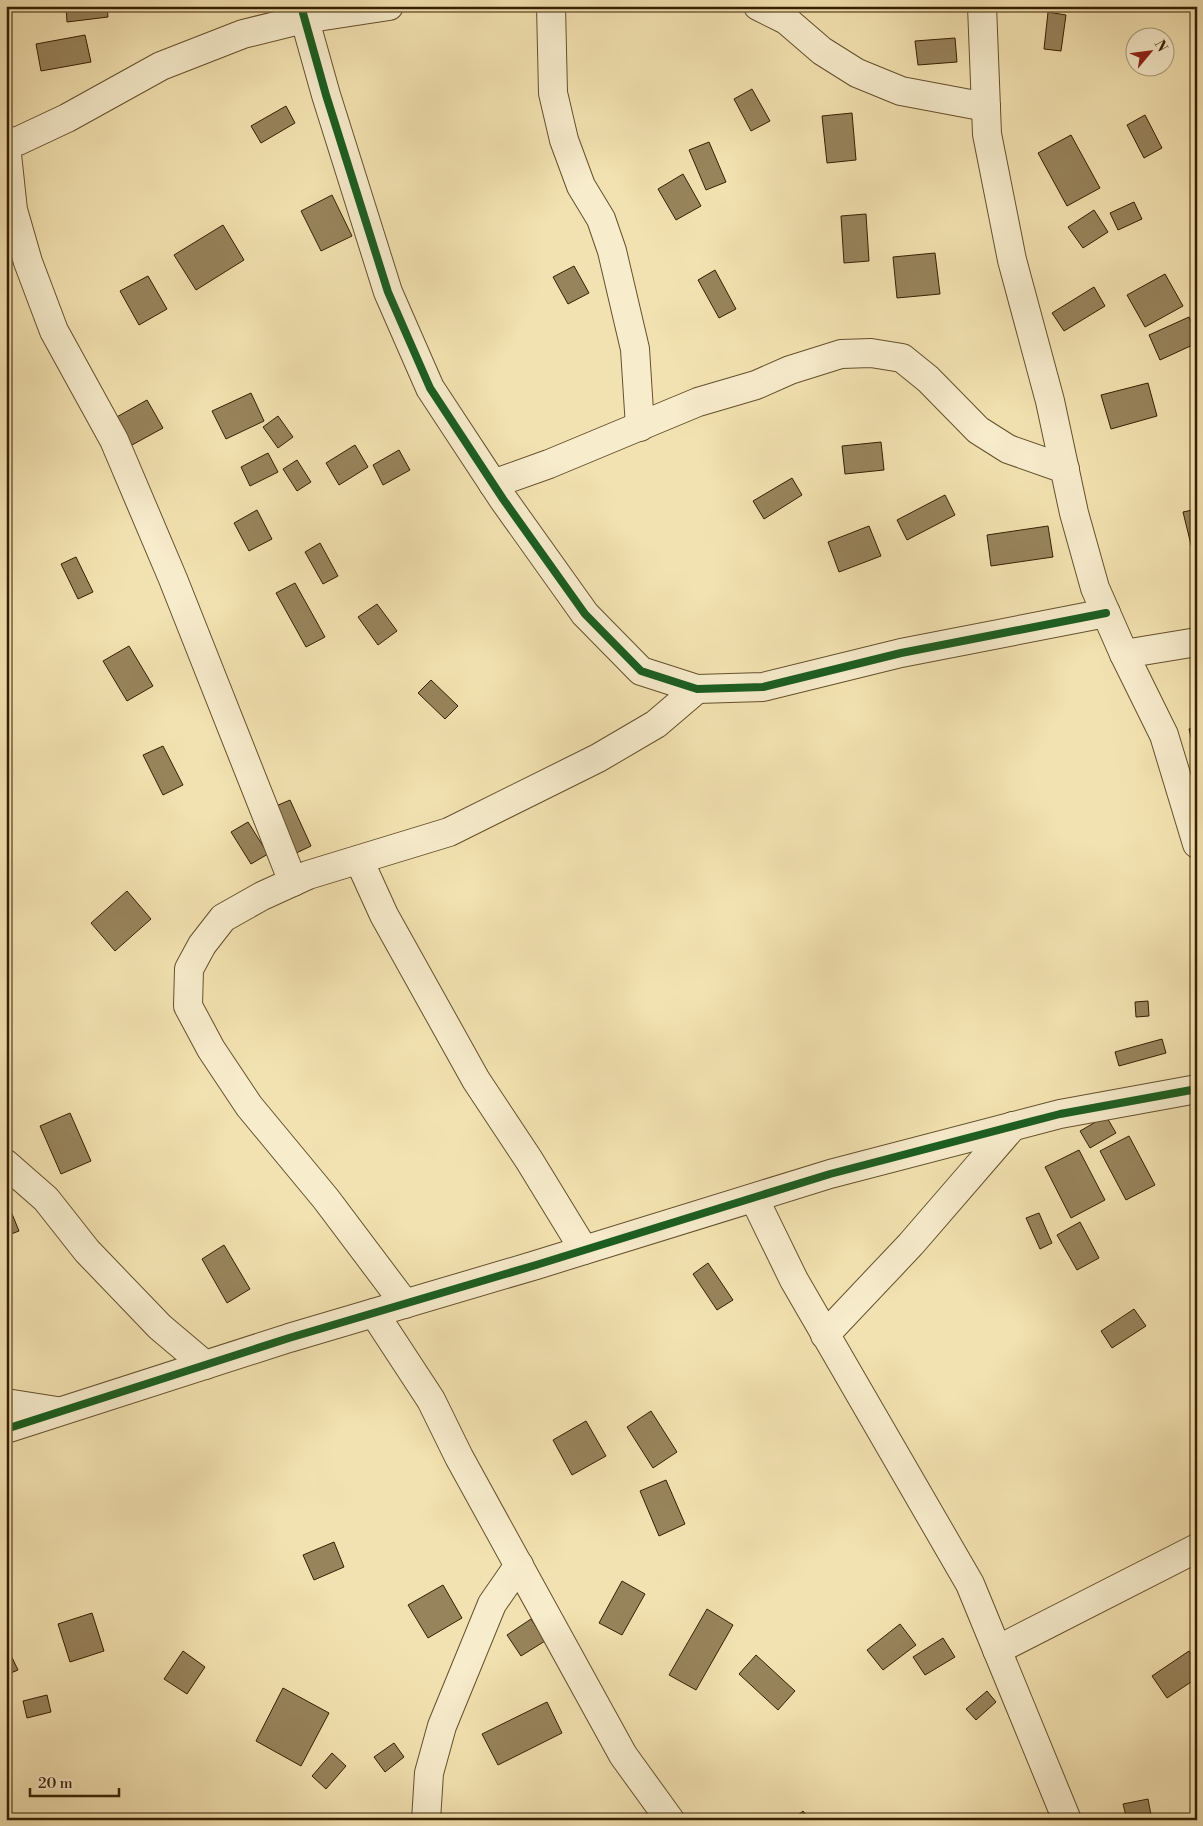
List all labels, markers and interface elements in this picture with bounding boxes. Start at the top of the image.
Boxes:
north arrow [1126,28,1176,78]
text: N [1150,37,1171,55]
scale bar [30,1766,119,1798]
text: 20 m [38,1774,73,1793]

